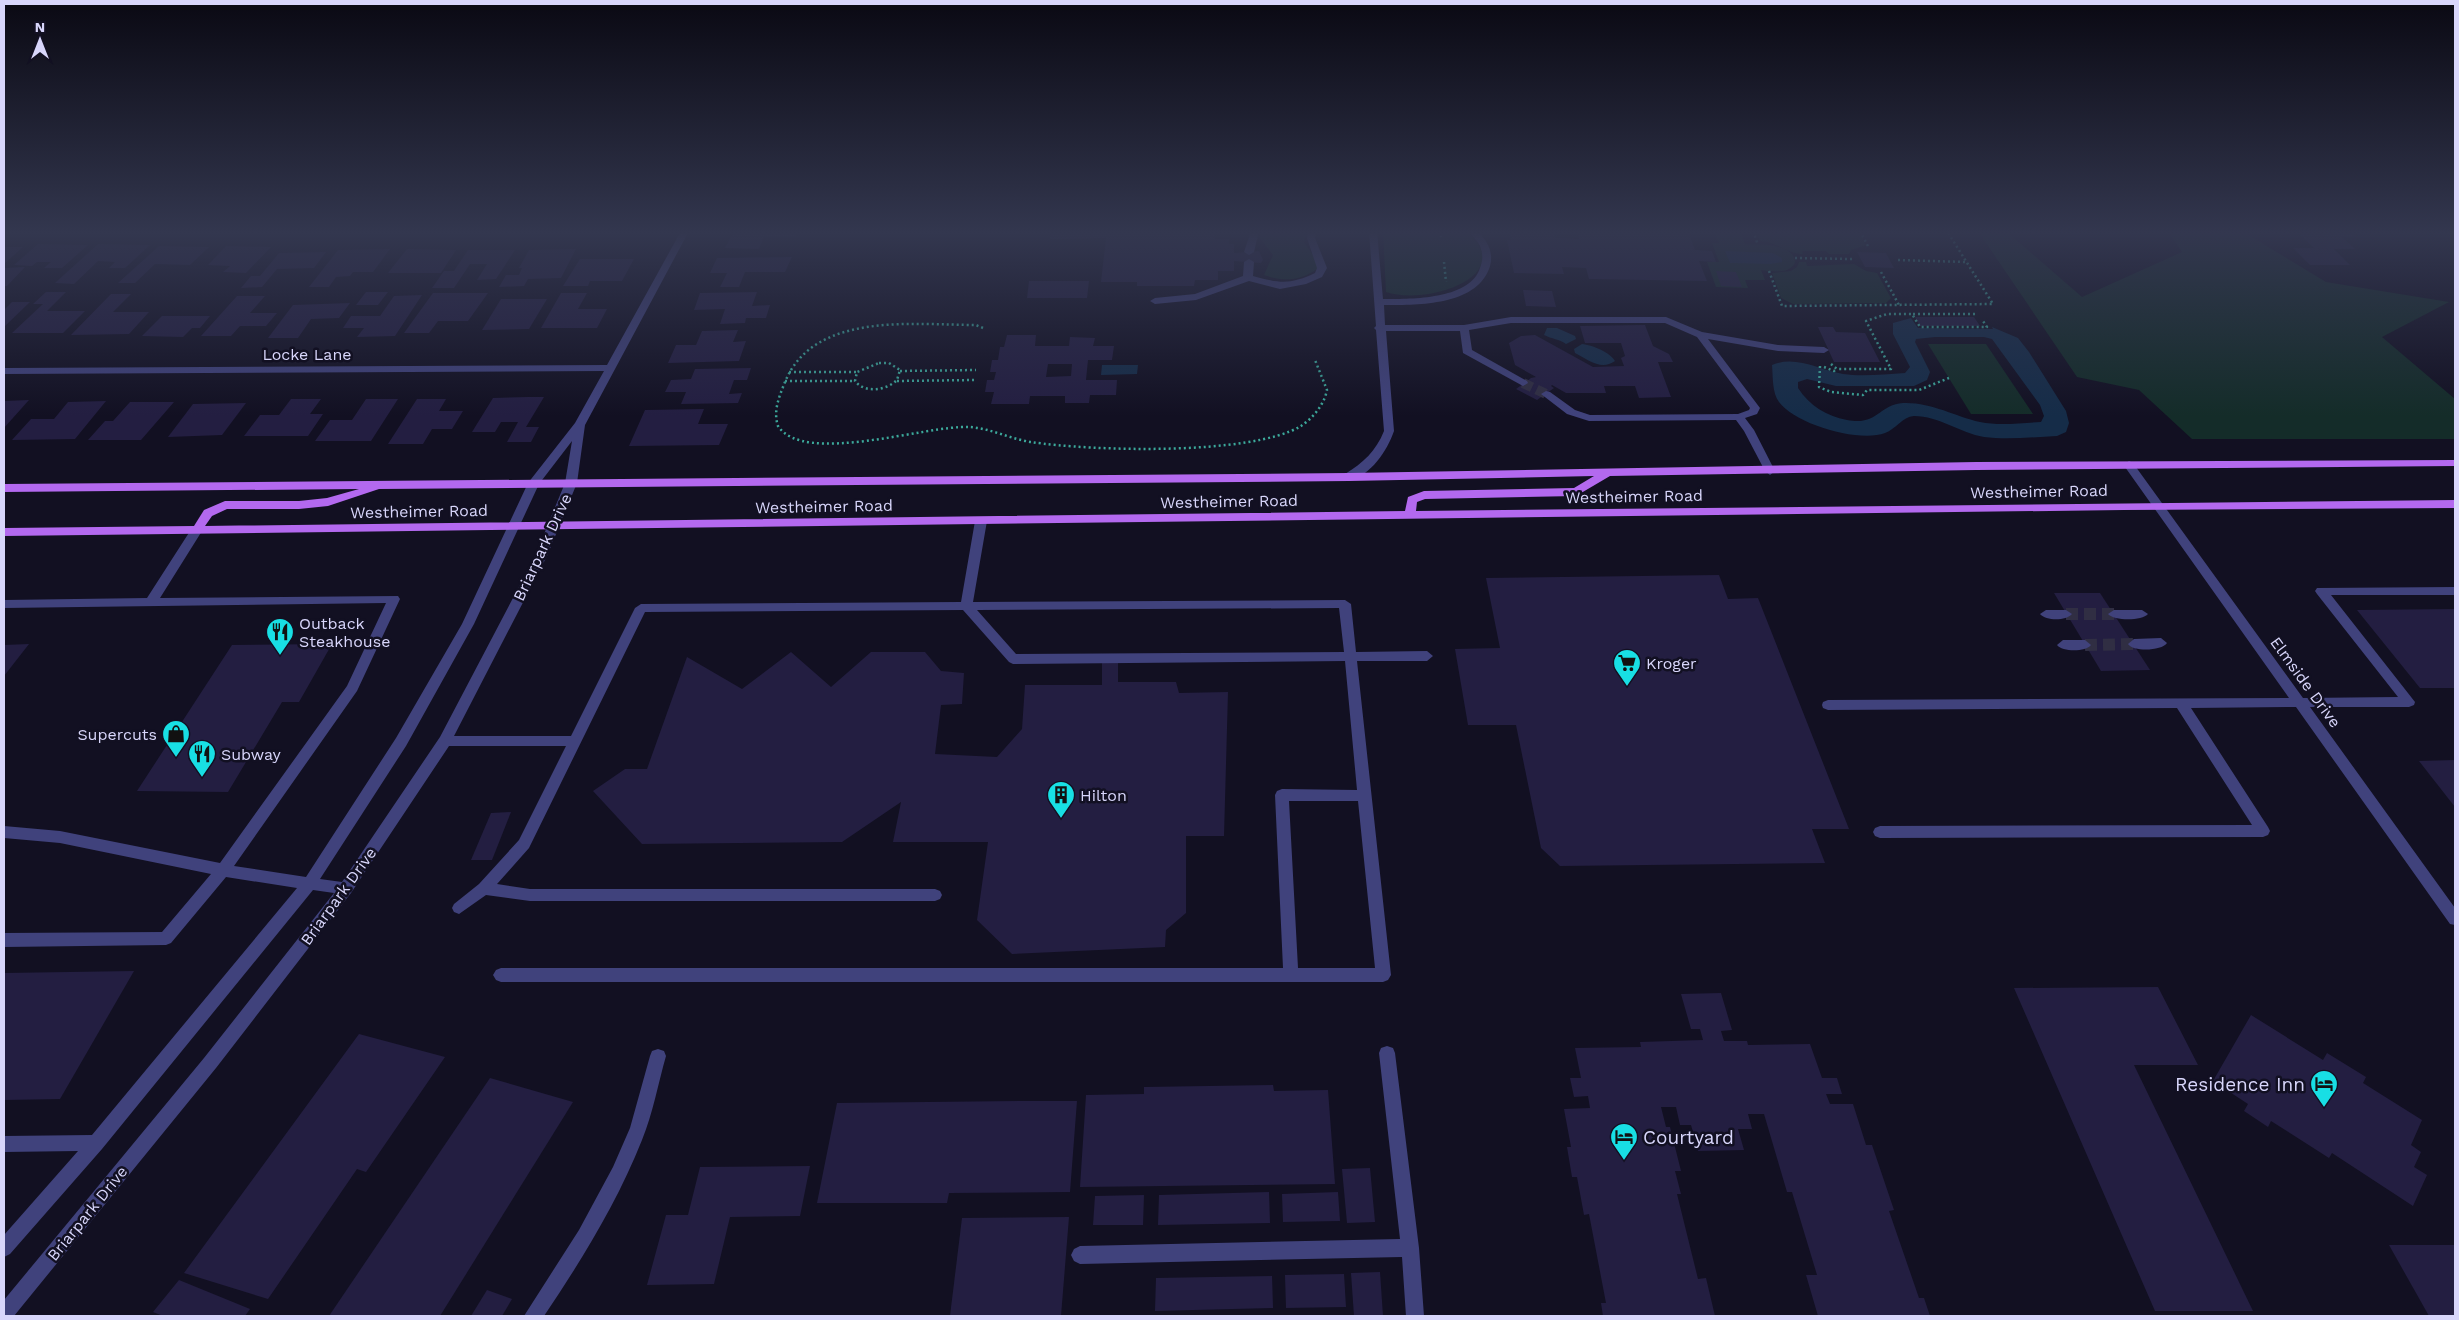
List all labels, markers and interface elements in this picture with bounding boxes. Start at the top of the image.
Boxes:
north arrow [15,15,65,65]
text: N [35,19,45,35]
street label: Locke Lane [262,345,352,364]
street label: Westheimer Road [1970,481,2108,502]
street label: Westheimer Road [1565,486,1703,507]
street label: Briarpark Drive [509,490,576,604]
street label: Westheimer Road [1160,491,1298,512]
street label: Westheimer Road [755,496,893,517]
street label: Westheimer Road [350,501,488,522]
place label: Outback Steakhouse [299,614,390,651]
restaurant icon: Outback Steakhouse [265,617,295,656]
street label: Elmside Drive [2266,633,2345,731]
supermarket icon: Kroger [1612,648,1642,687]
place label: Kroger [1646,654,1697,673]
shop icon: Supercuts [161,719,191,758]
place label: Supercuts [77,725,157,744]
restaurant icon: Subway [187,739,217,778]
place label: Subway [221,745,282,764]
building icon: Hilton [1046,780,1076,819]
place label: Hilton [1080,786,1127,805]
street label: Briarpark Drive [297,844,380,949]
hotel icon: Residence Inn [2309,1069,2339,1108]
place label: Residence Inn [2175,1073,2305,1096]
hotel icon: Courtyard [1609,1122,1639,1161]
place label: Courtyard [1643,1126,1734,1149]
street label: Briarpark Drive [43,1162,131,1265]

